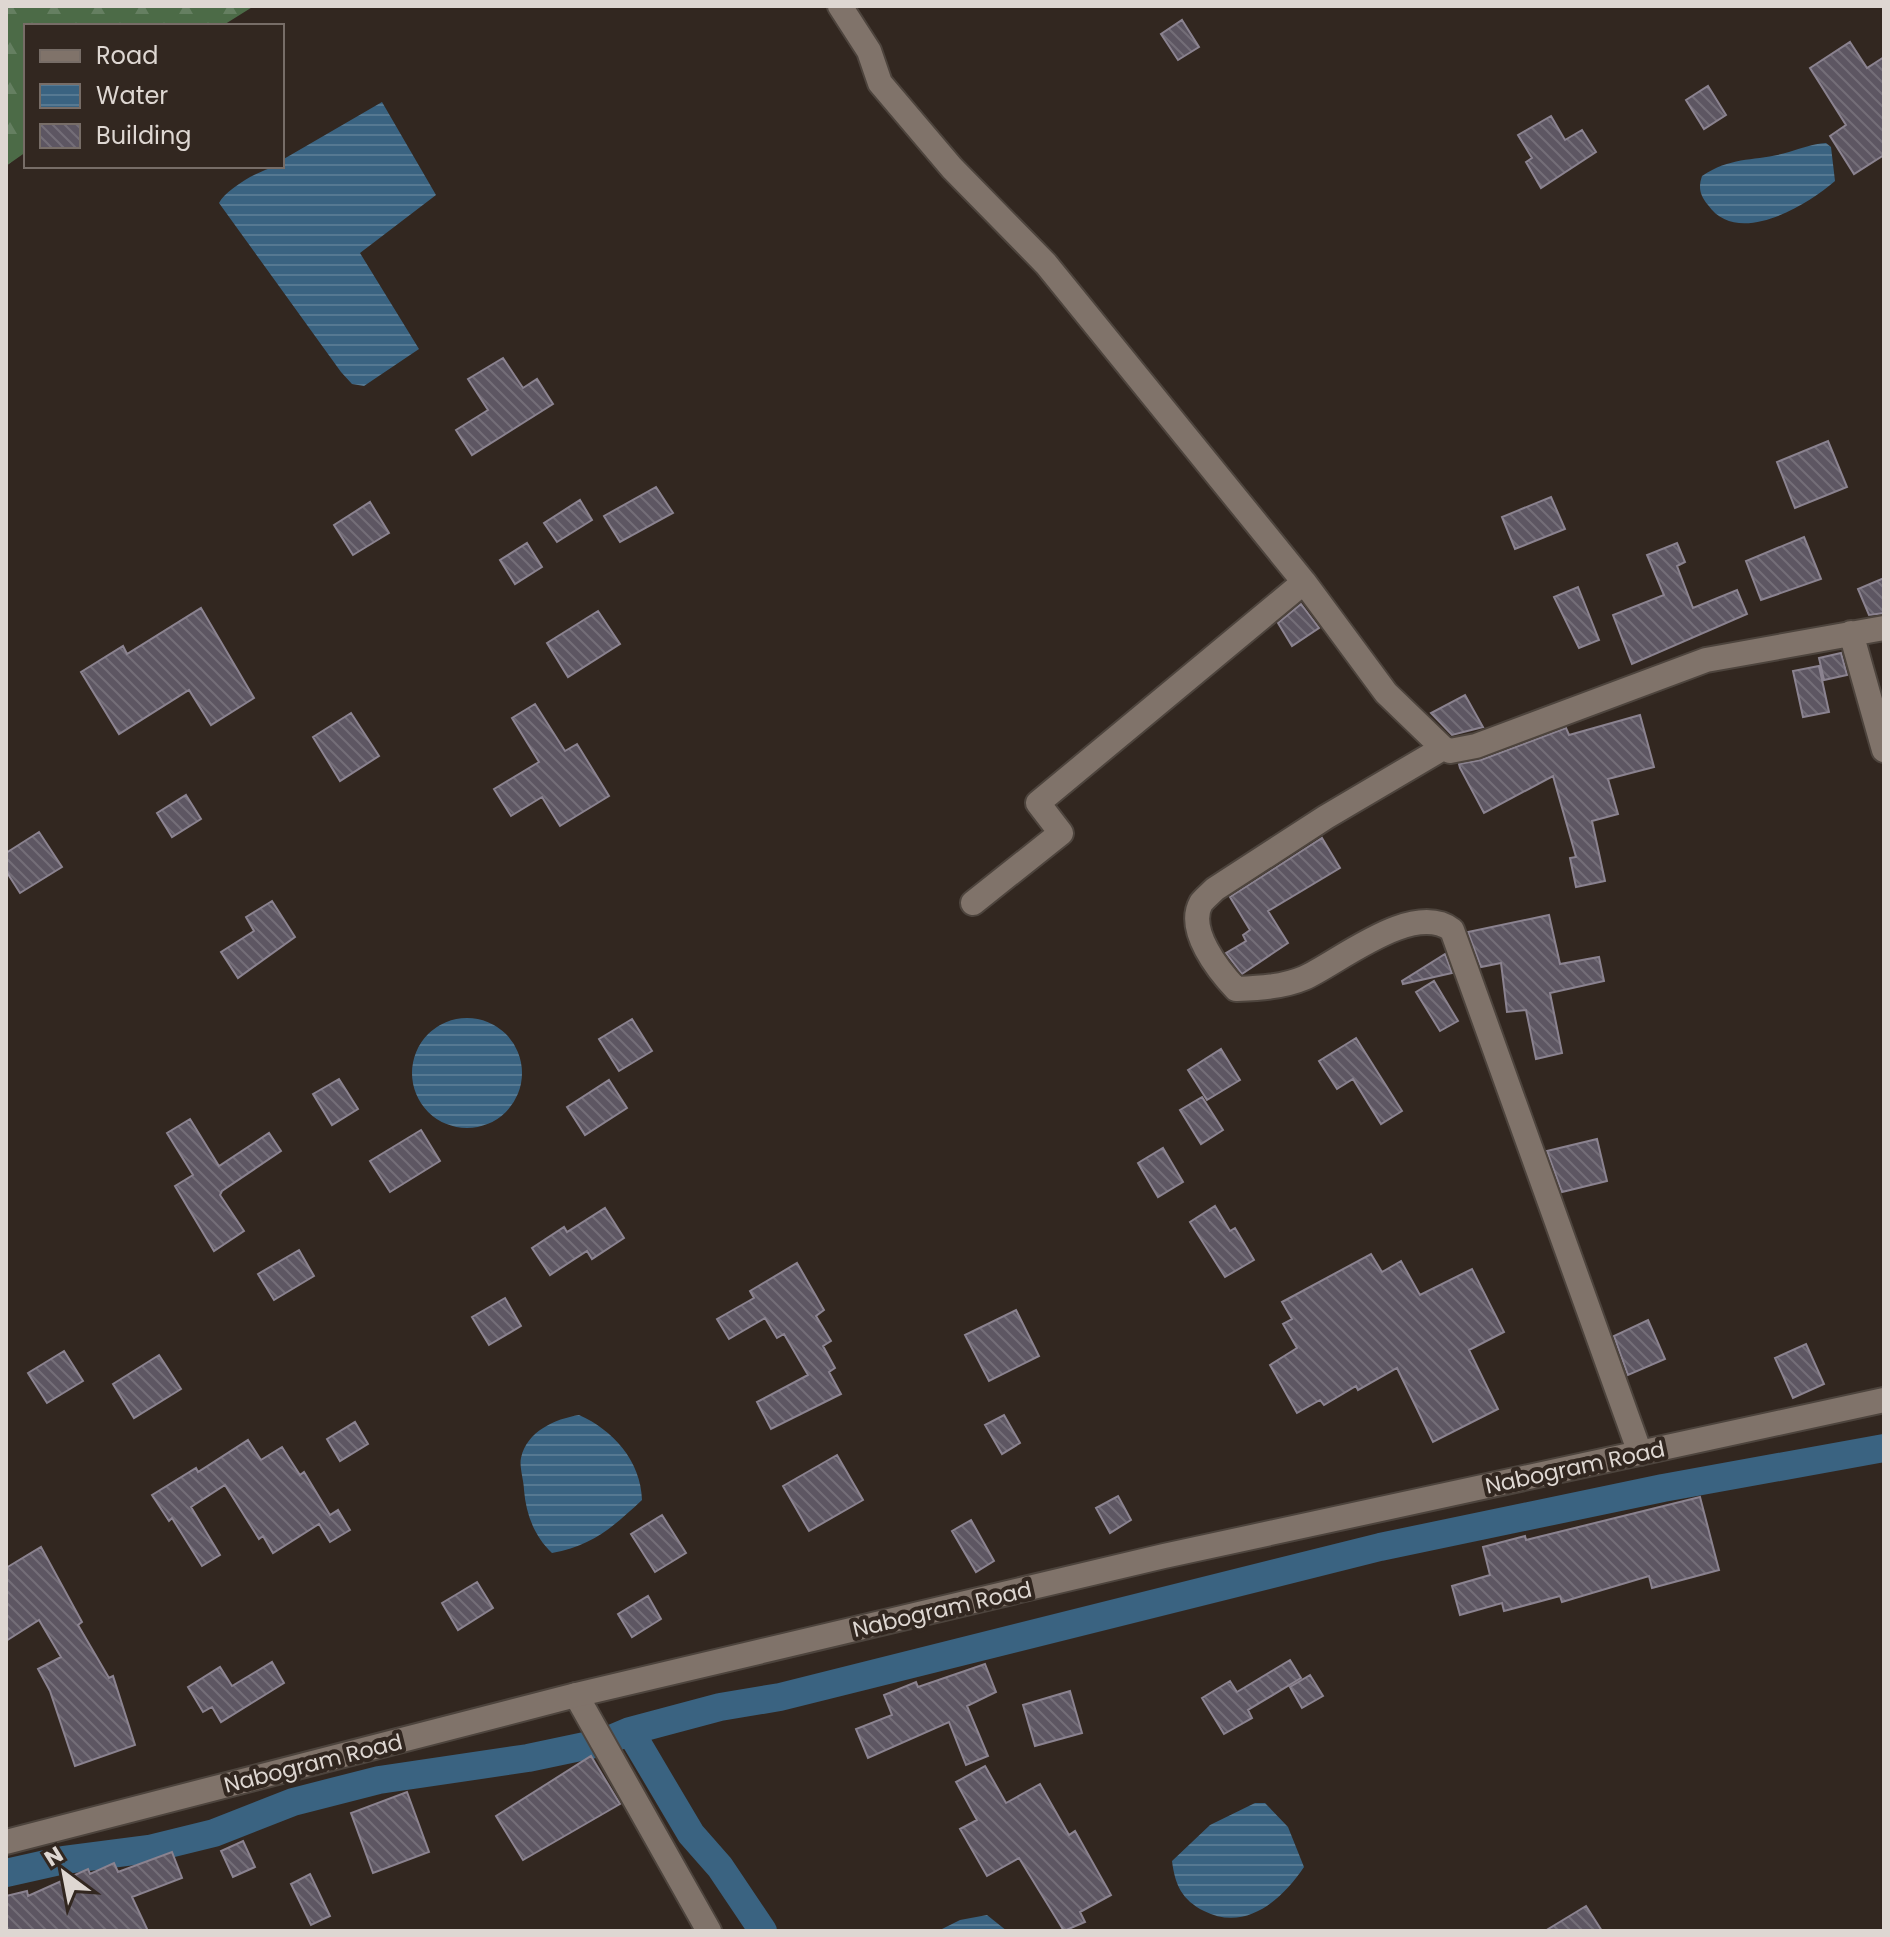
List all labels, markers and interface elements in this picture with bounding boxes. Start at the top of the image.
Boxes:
legend [24,24,284,168]
text: Road [96,39,158,72]
text: Water [96,79,168,112]
text: Building [96,119,192,152]
street label: Nabogram Road [1482,1433,1668,1502]
street label: Nabogram Road [849,1574,1035,1645]
street label: Nabogram Road [221,1726,406,1801]
north arrow [24,1833,104,1913]
text: N [38,1839,69,1874]

